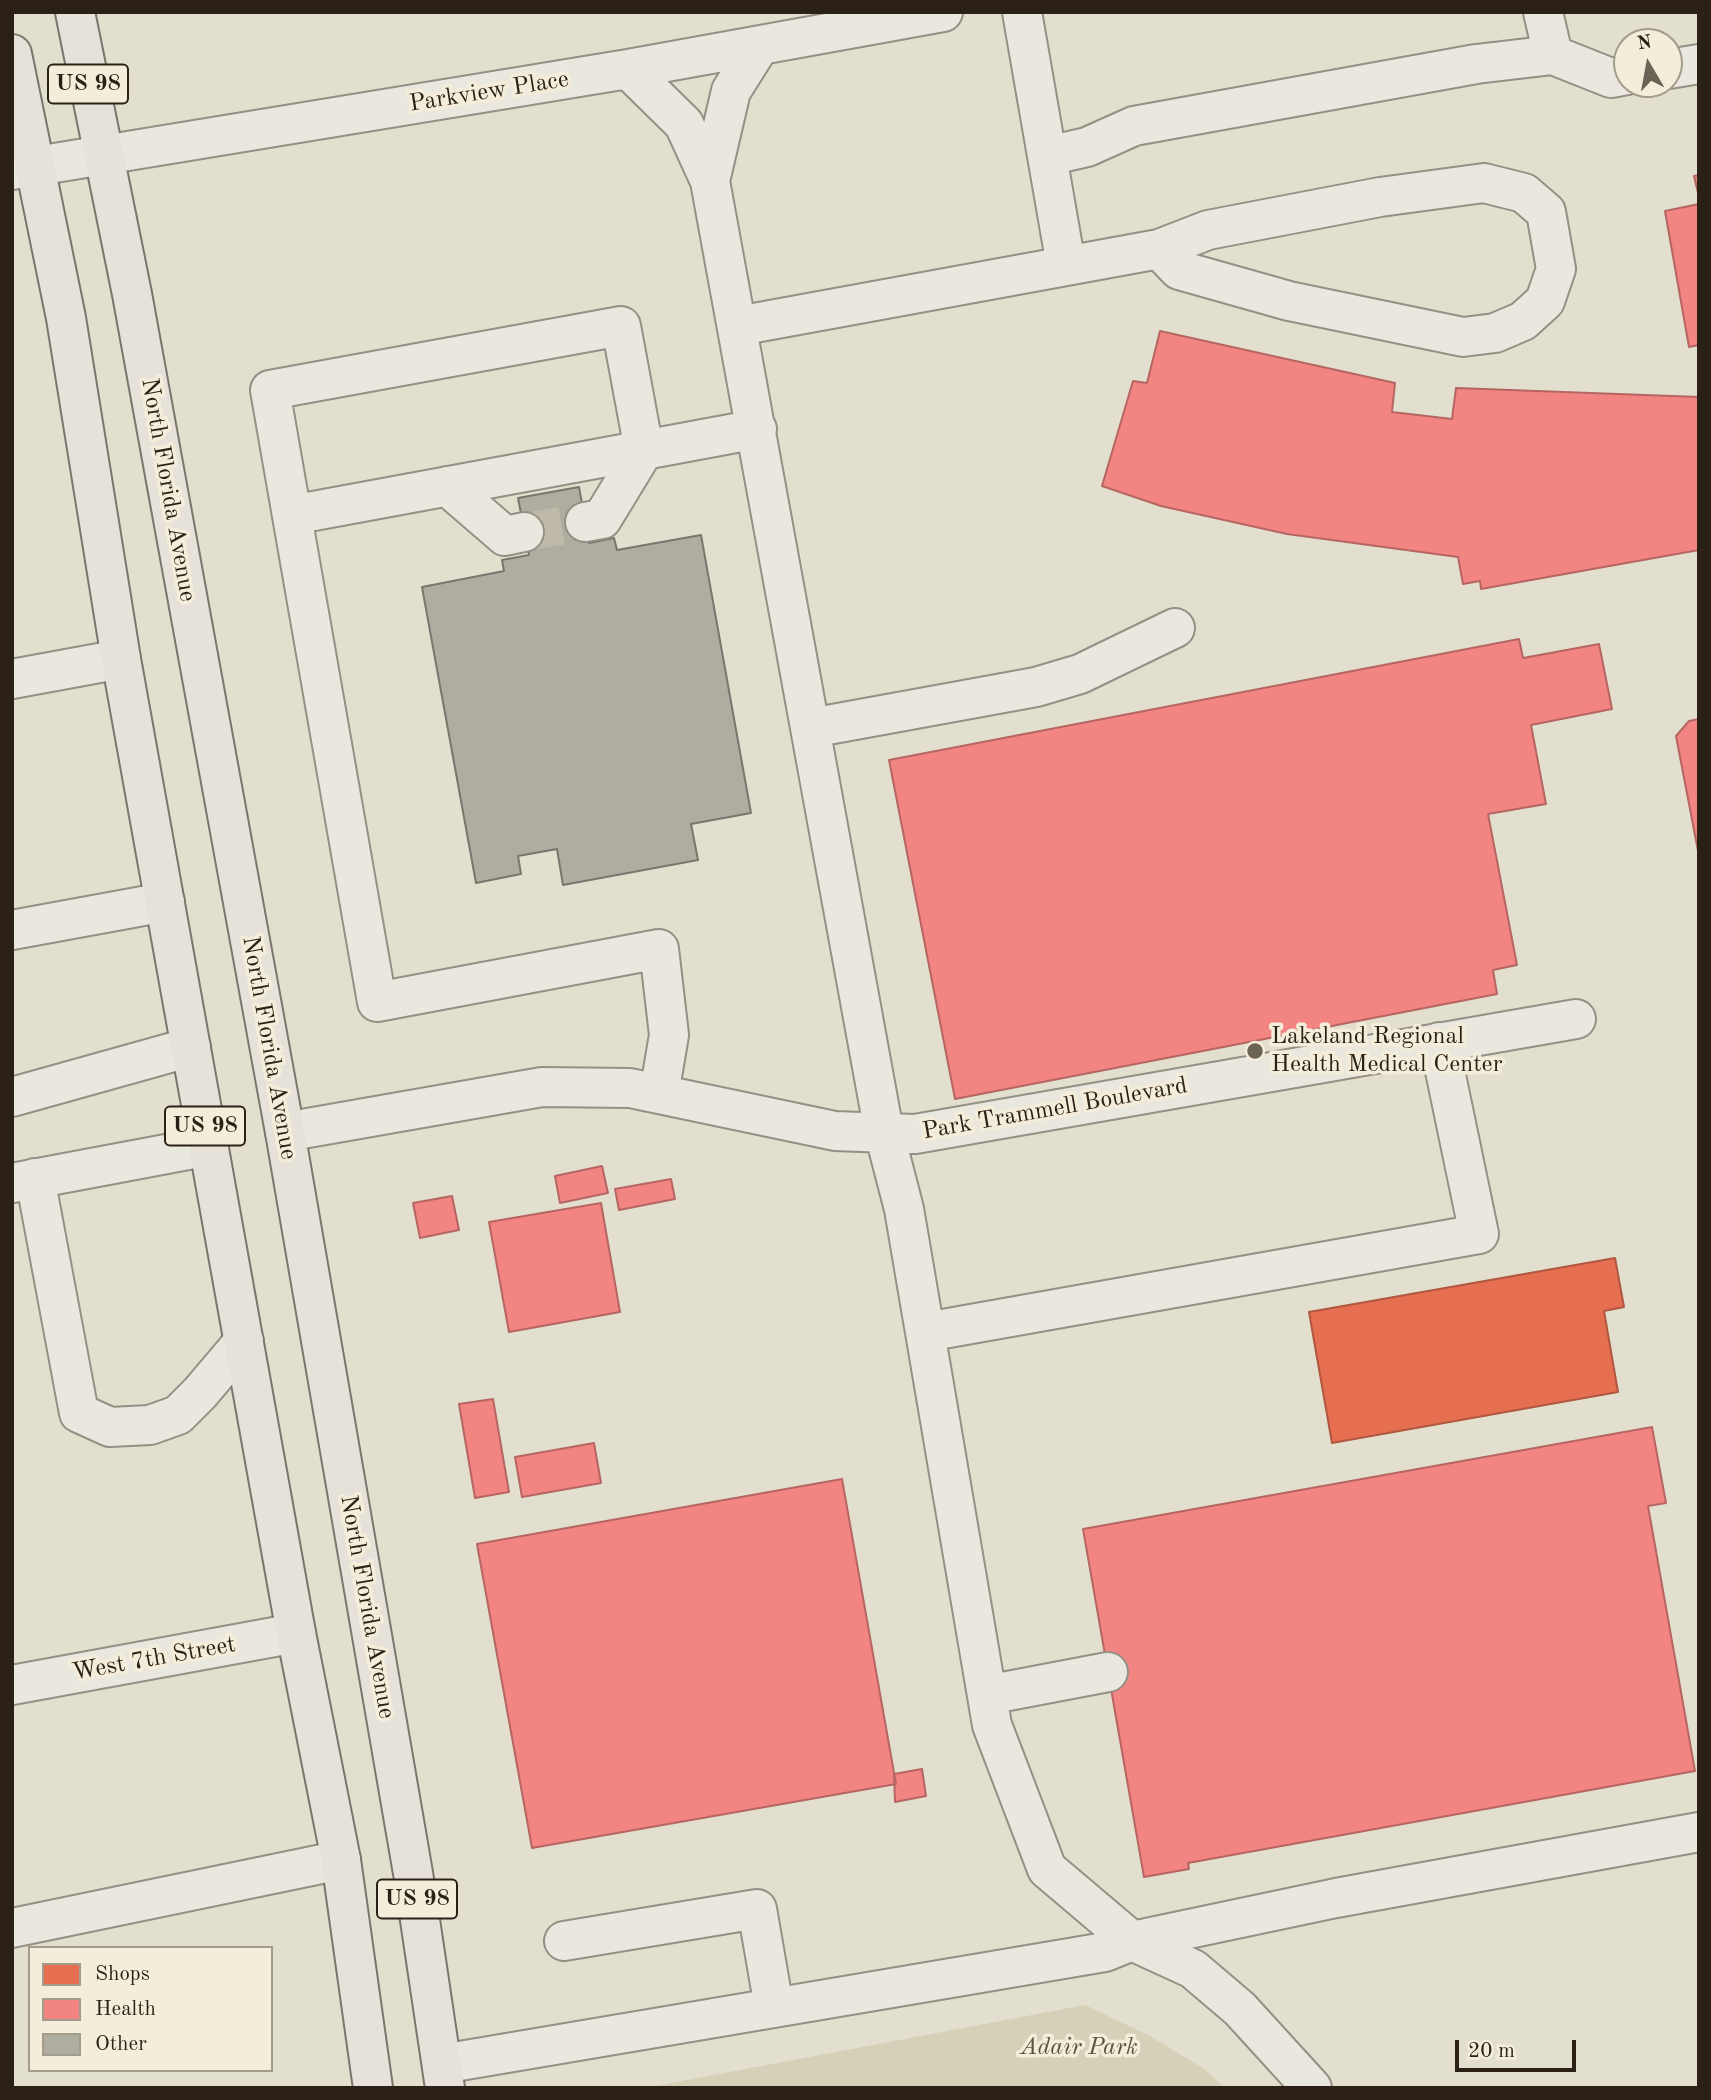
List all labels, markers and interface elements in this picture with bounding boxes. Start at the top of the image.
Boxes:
north arrow [1613,28,1683,98]
text: N [1636,33,1653,54]
road number: US 98 [48,64,128,104]
street label: Parkview Place [407,65,571,119]
street label: North Florida Avenue [134,376,202,604]
street label: North Florida Avenue [235,934,303,1162]
place label: Lakeland Regional Health Medical Center [1271,1023,1503,1079]
marker: Lakeland Regional Health Medical Center [1245,1041,1265,1061]
street label: Park Trammell Boulevard [920,1071,1190,1147]
road number: US 98 [165,1106,245,1146]
street label: North Florida Avenue [333,1493,401,1721]
street label: West 7th Street [70,1630,238,1688]
road number: US 98 [377,1880,457,1918]
legend [28,1946,273,2072]
text: Shops [95,1964,150,1985]
text: Health [95,1999,156,2020]
scale bar [1459,2026,1580,2070]
text: Other [95,2034,147,2055]
park label: Adair Park [1020,2034,1138,2062]
text: 20 m [1468,2041,1515,2062]

